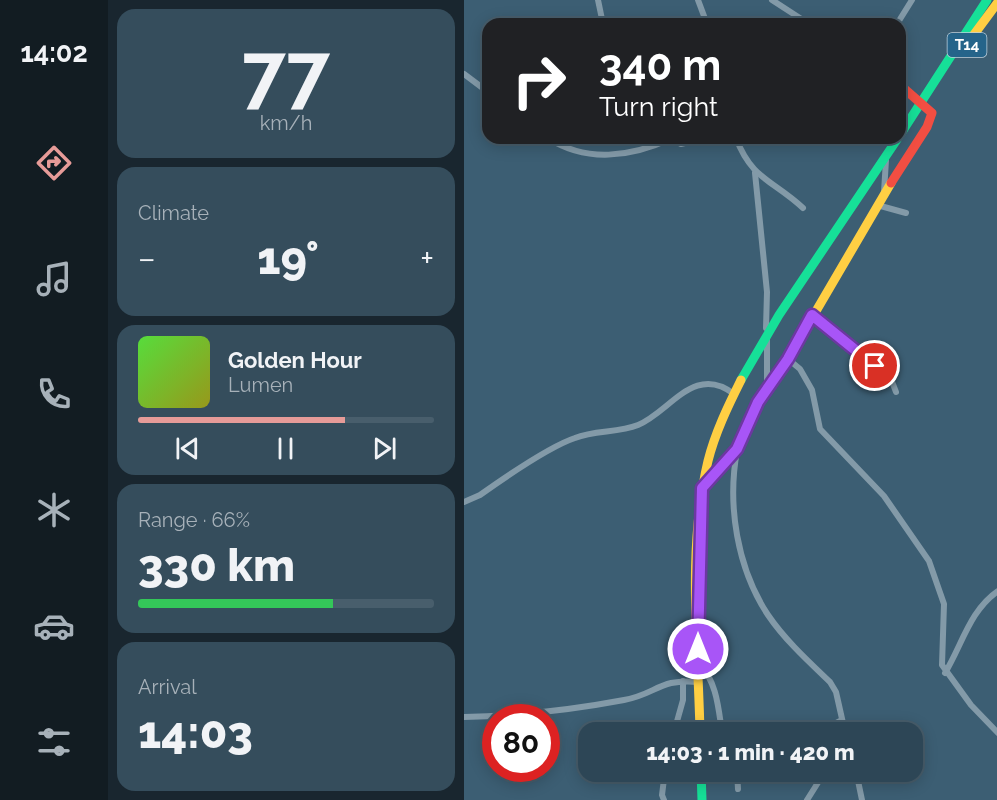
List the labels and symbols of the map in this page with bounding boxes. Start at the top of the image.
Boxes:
road number: T14 [948,33,986,57]
pin [849,340,900,391]
position arrow [666,617,730,681]
speed limit sign: 80 [482,704,560,782]

